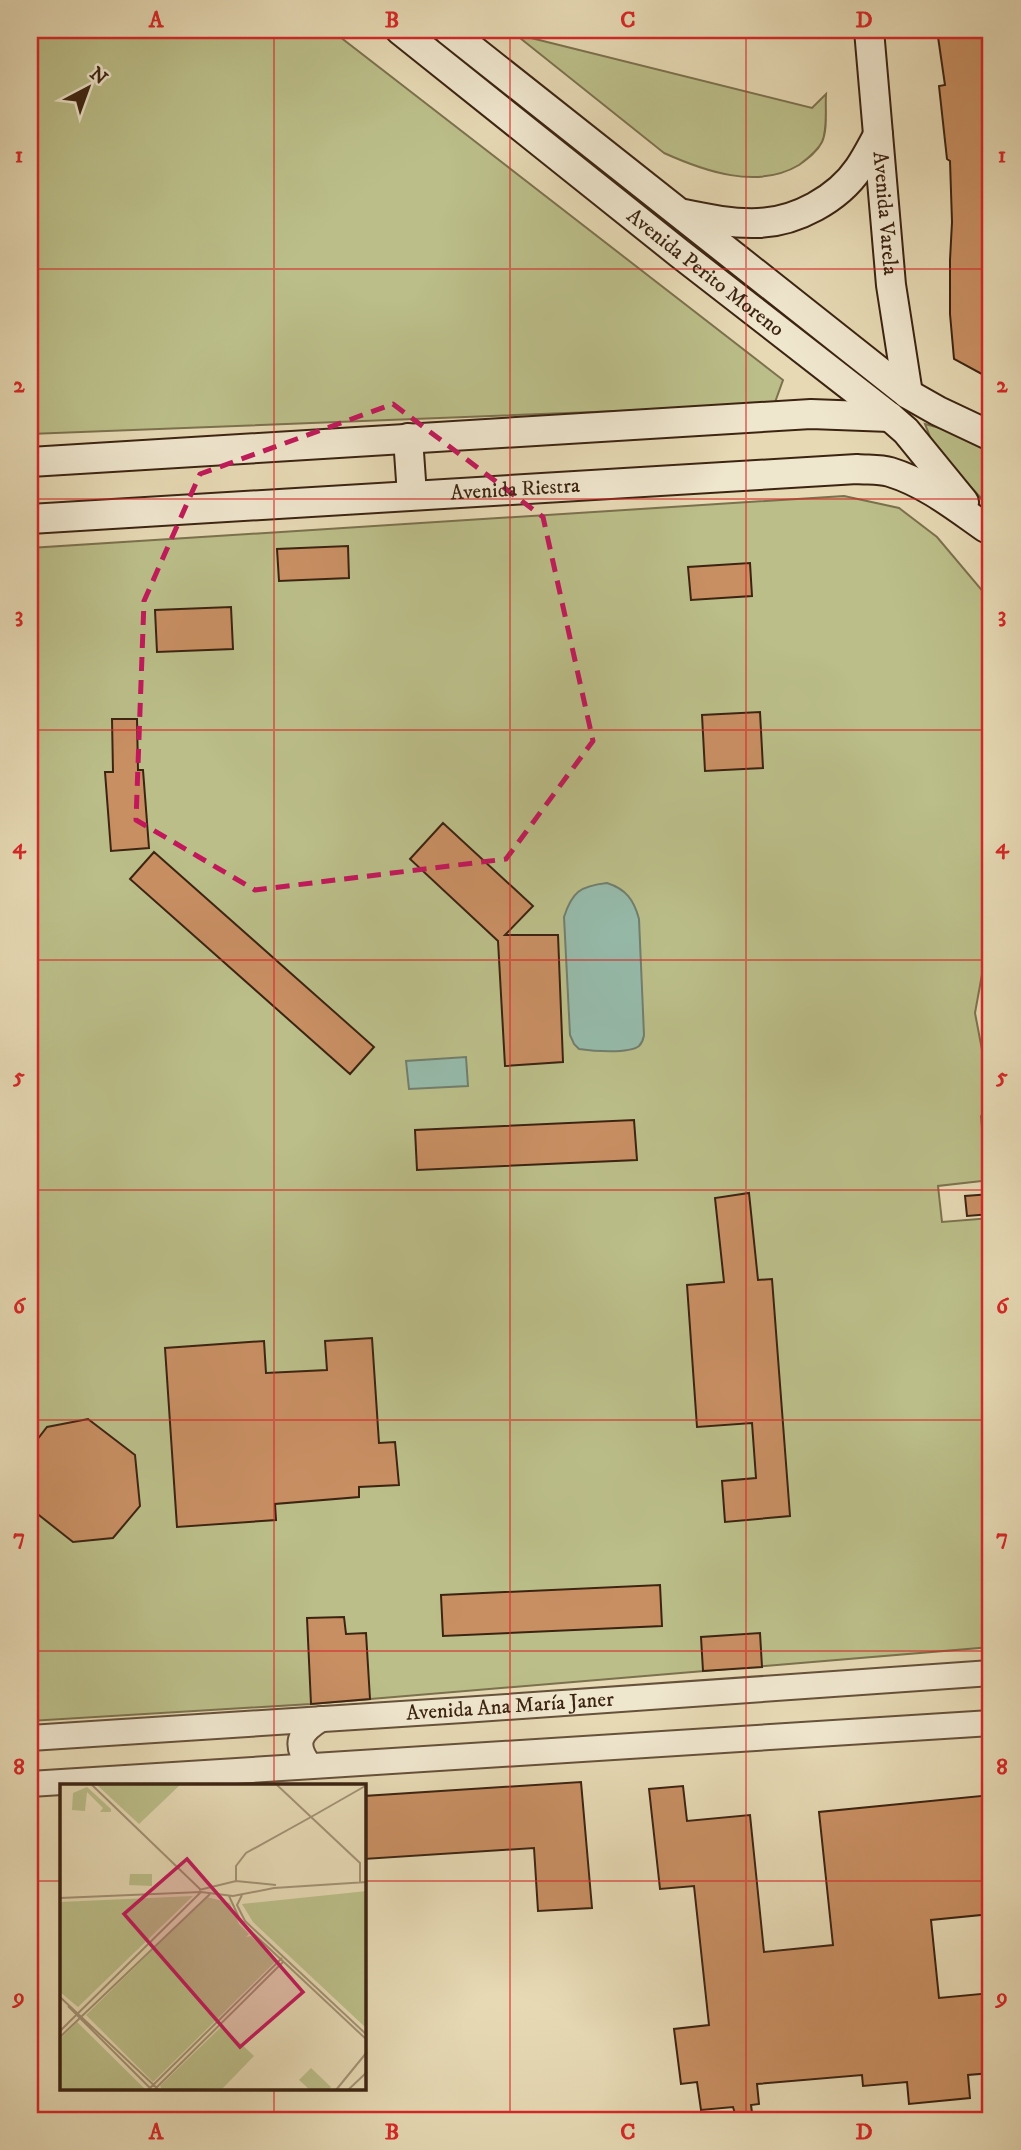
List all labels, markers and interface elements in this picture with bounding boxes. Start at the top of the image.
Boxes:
text: A [148,6,165,35]
text: B [385,6,399,35]
text: C [620,6,636,35]
text: D [855,6,873,35]
north arrow [52,52,122,122]
text: N [85,63,112,90]
text: 1 [15,141,23,170]
text: 1 [998,141,1006,170]
street label: Avenida Varela [867,150,903,276]
street label: Avenida Perito Moreno [621,203,789,343]
text: 2 [13,371,25,400]
text: 2 [996,371,1008,400]
street label: Avenida Riestra [450,473,581,507]
text: 3 [15,601,23,630]
text: 3 [998,601,1006,630]
text: 4 [12,832,27,861]
text: 4 [995,832,1010,861]
text: 5 [12,1062,25,1091]
text: 5 [995,1062,1008,1091]
text: 6 [13,1292,27,1321]
text: 6 [996,1292,1010,1321]
text: 7 [13,1523,25,1552]
text: 7 [996,1523,1008,1552]
street label: Avenida Ana María Janer [405,1686,615,1727]
text: 8 [13,1753,25,1782]
text: 8 [996,1753,1008,1782]
inset map [60,1784,366,2090]
text: 9 [11,1983,25,2012]
text: 9 [994,1983,1008,2012]
text: A [148,2118,165,2147]
text: B [385,2118,399,2147]
text: C [620,2118,636,2147]
text: D [855,2118,873,2147]

